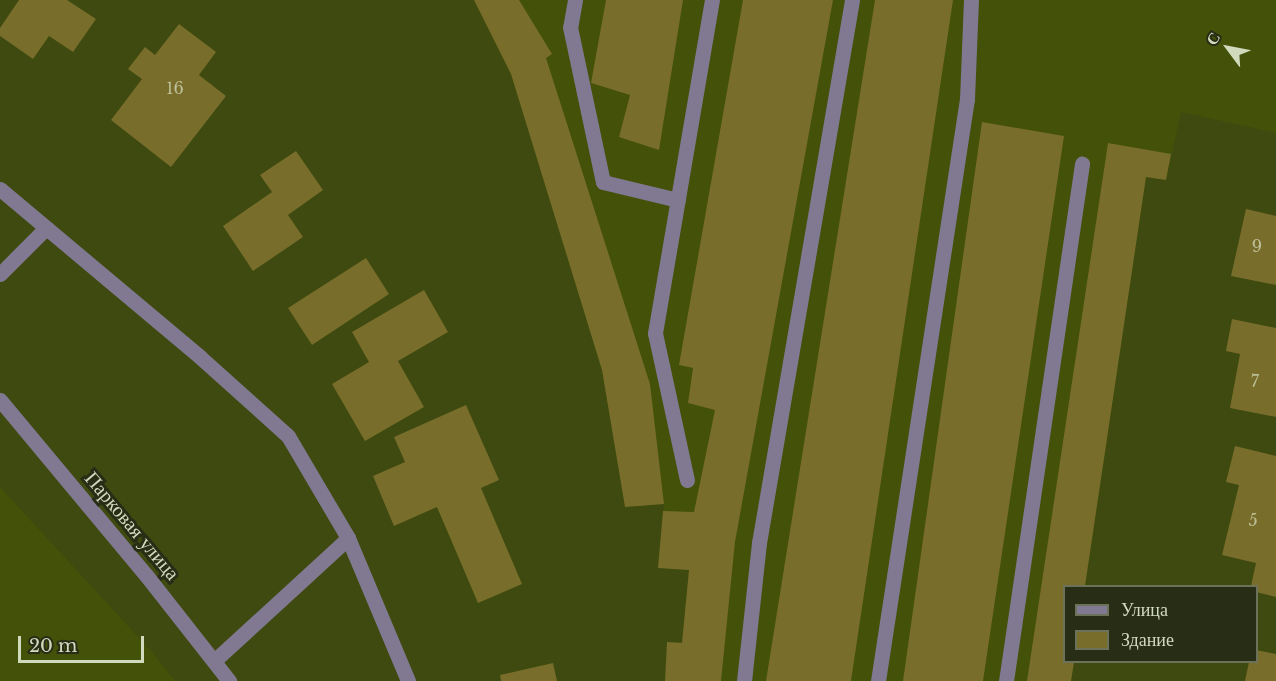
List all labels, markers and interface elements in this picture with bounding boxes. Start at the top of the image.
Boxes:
north arrow [1198,18,1258,78]
text: С [1201,28,1224,49]
house number: 16 [166,78,184,98]
house number: 9 [1252,236,1262,256]
house number: 7 [1251,371,1259,391]
street label: Парковая улица [80,467,184,585]
house number: 5 [1248,510,1258,530]
legend [1063,585,1258,663]
text: Улица [1121,599,1168,621]
scale bar [21,624,147,662]
text: Здание [1121,629,1174,651]
text: 20 m [29,635,77,657]

